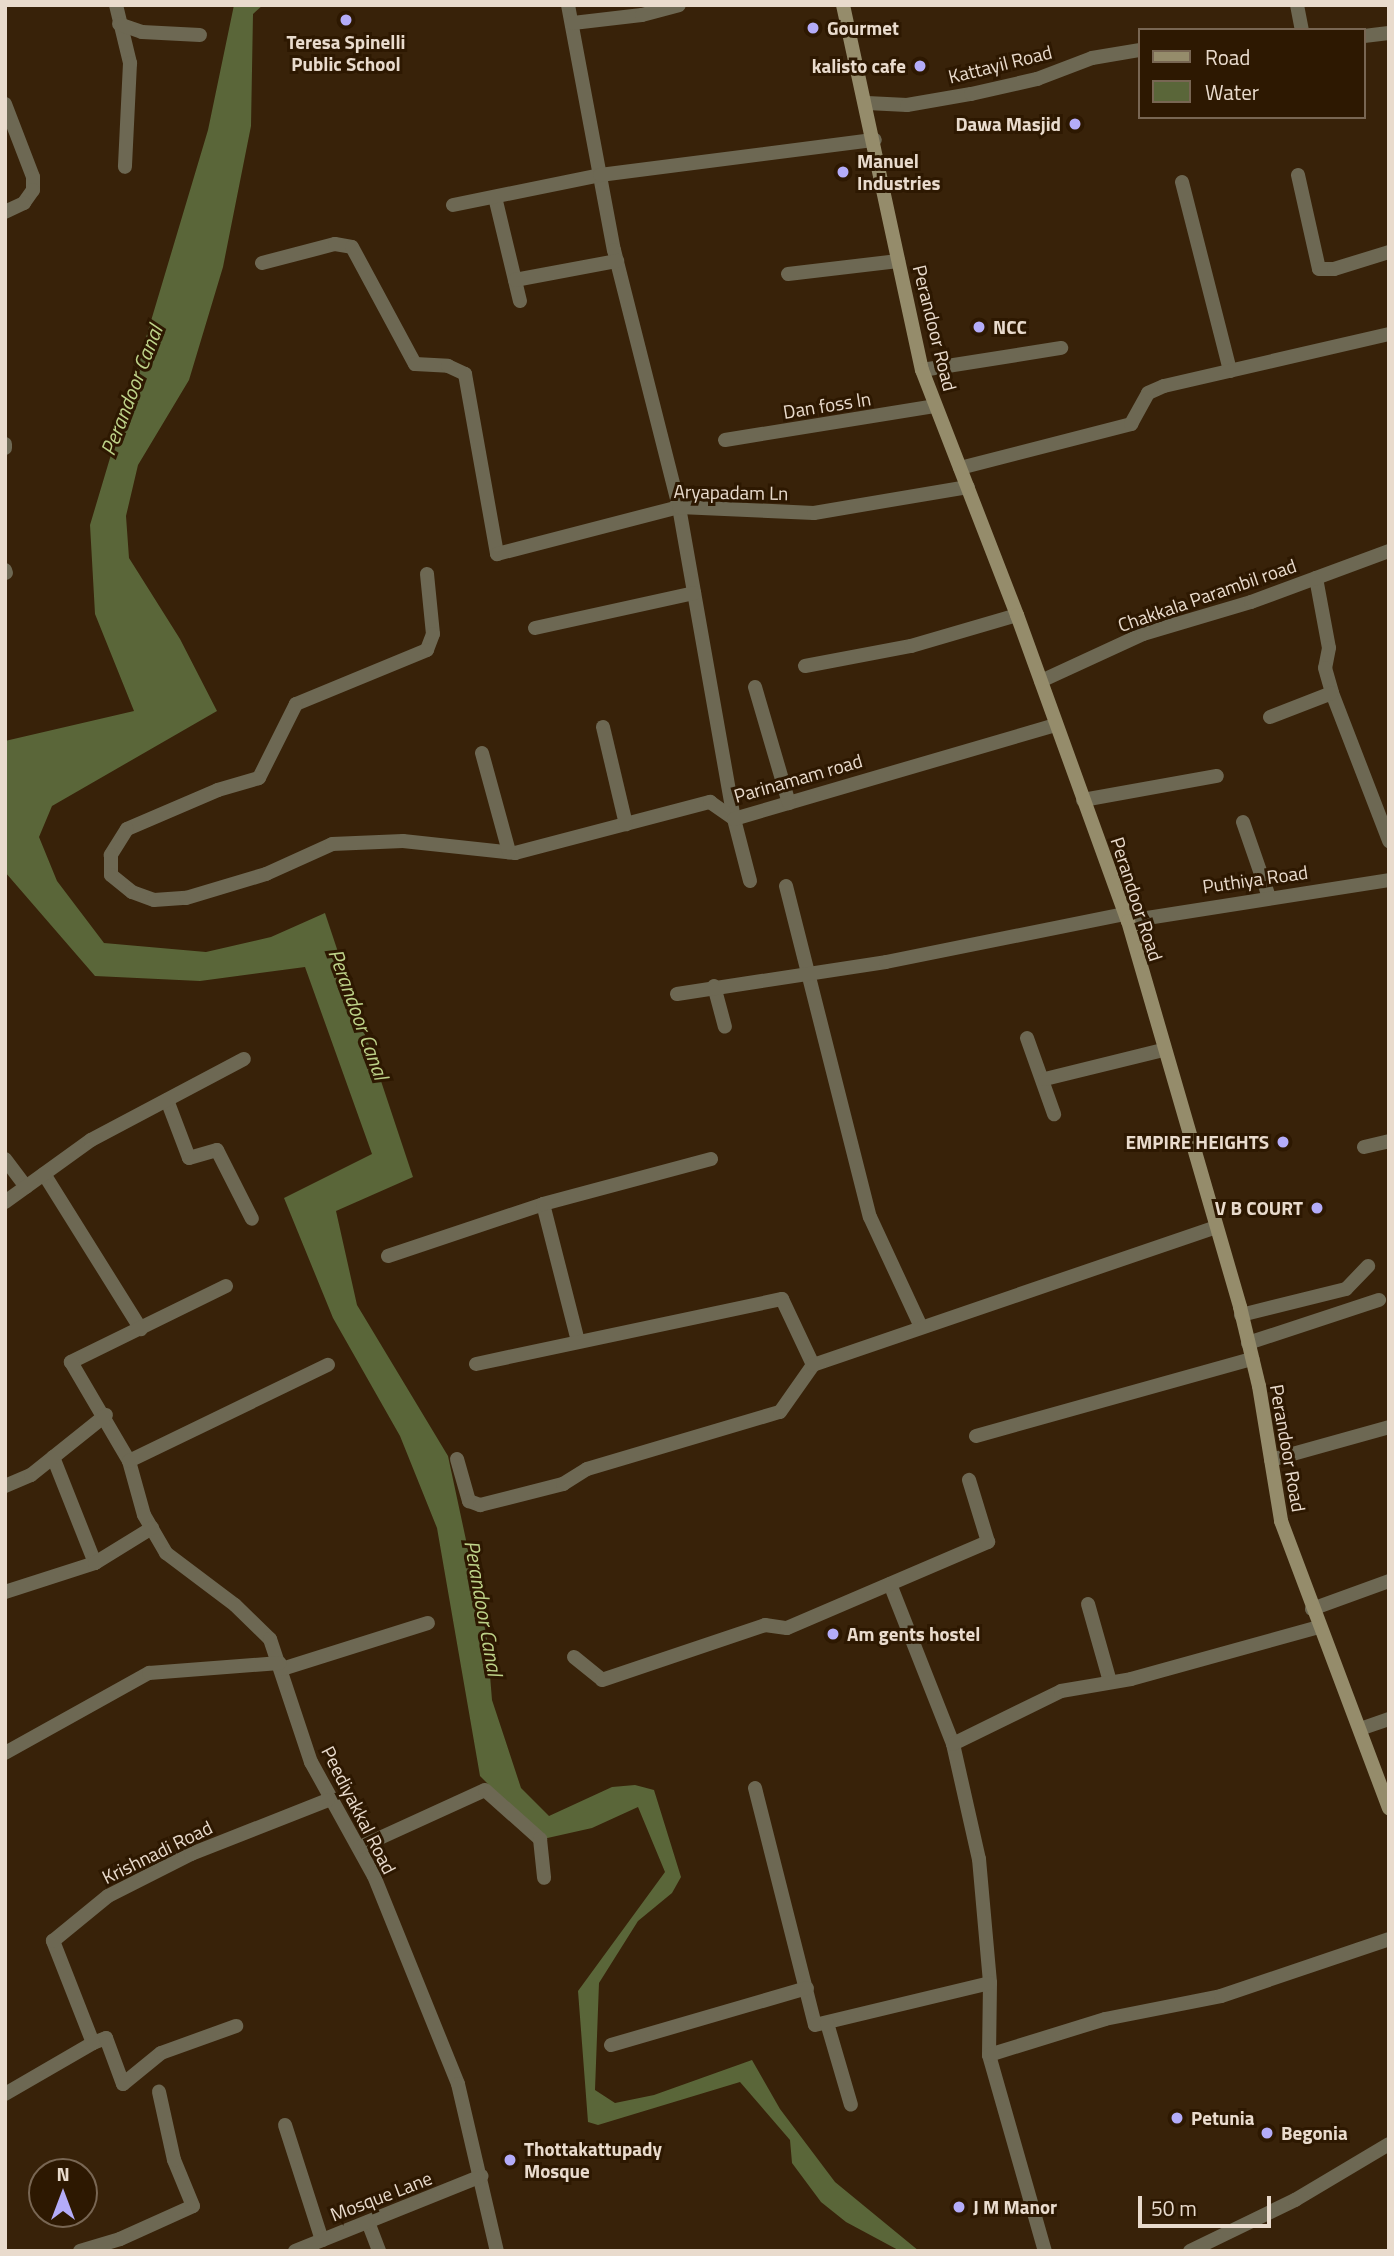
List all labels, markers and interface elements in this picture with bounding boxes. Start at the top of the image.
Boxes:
marker: Teresa Spinelli Public School [338,12,354,28]
place label: Gourmet [827,17,899,39]
marker: Gourmet [805,20,821,36]
legend [1138,28,1366,119]
place label: Teresa Spinelli Public School [287,31,405,75]
street label: Kattayil Road [946,40,1054,88]
text: Road [1205,41,1250,73]
place label: kalisto cafe [812,55,906,77]
marker: kalisto cafe [912,58,928,74]
text: Water [1205,76,1259,108]
place label: Dawa Masjid [955,113,1061,135]
marker: Dawa Masjid [1067,116,1083,132]
place label: Manuel Industries [857,150,940,194]
marker: Manuel Industries [835,164,851,180]
street label: Perandoor Road [908,263,962,393]
place label: NCC [993,316,1027,338]
marker: NCC [971,319,987,335]
water label: Perandoor Canal [95,321,167,459]
street label: Dan foss ln [781,387,873,423]
street label: Aryapadam Ln [673,480,789,504]
street label: Chakkala Parambil road [1115,554,1299,636]
street label: Parinamam road [731,749,865,807]
street label: Perandoor Road [1106,834,1168,964]
street label: Puthiya Road [1201,860,1309,898]
water label: Perandoor Canal [324,945,394,1083]
place label: EMPIRE HEIGHTS [1125,1131,1269,1153]
marker: EMPIRE HEIGHTS [1275,1134,1291,1150]
place label: V B COURT [1215,1197,1303,1219]
marker: V B COURT [1309,1200,1325,1216]
street label: Perandoor Road [1266,1382,1310,1514]
water label: Perandoor Canal [460,1538,508,1678]
place label: Am gents hostel [847,1623,980,1645]
marker: Am gents hostel [825,1626,841,1642]
street label: Peediyakkal Road [317,1742,401,1878]
street label: Krishnadi Road [98,1816,216,1888]
place label: Petunia [1191,2107,1254,2129]
marker: Petunia [1169,2110,1185,2126]
place label: Begonia [1281,2122,1348,2144]
marker: Begonia [1259,2125,1275,2141]
place label: Thottakattupady Mosque [524,2138,662,2182]
marker: Thottakattupady Mosque [502,2152,518,2168]
north arrow [28,2158,98,2228]
text: N [56,2159,70,2188]
street label: Mosque Lane [327,2166,435,2226]
scale bar [1142,2182,1275,2226]
text: 50 m [1151,2192,1197,2224]
place label: J M Manor [973,2196,1057,2218]
marker: J M Manor [951,2199,967,2215]

